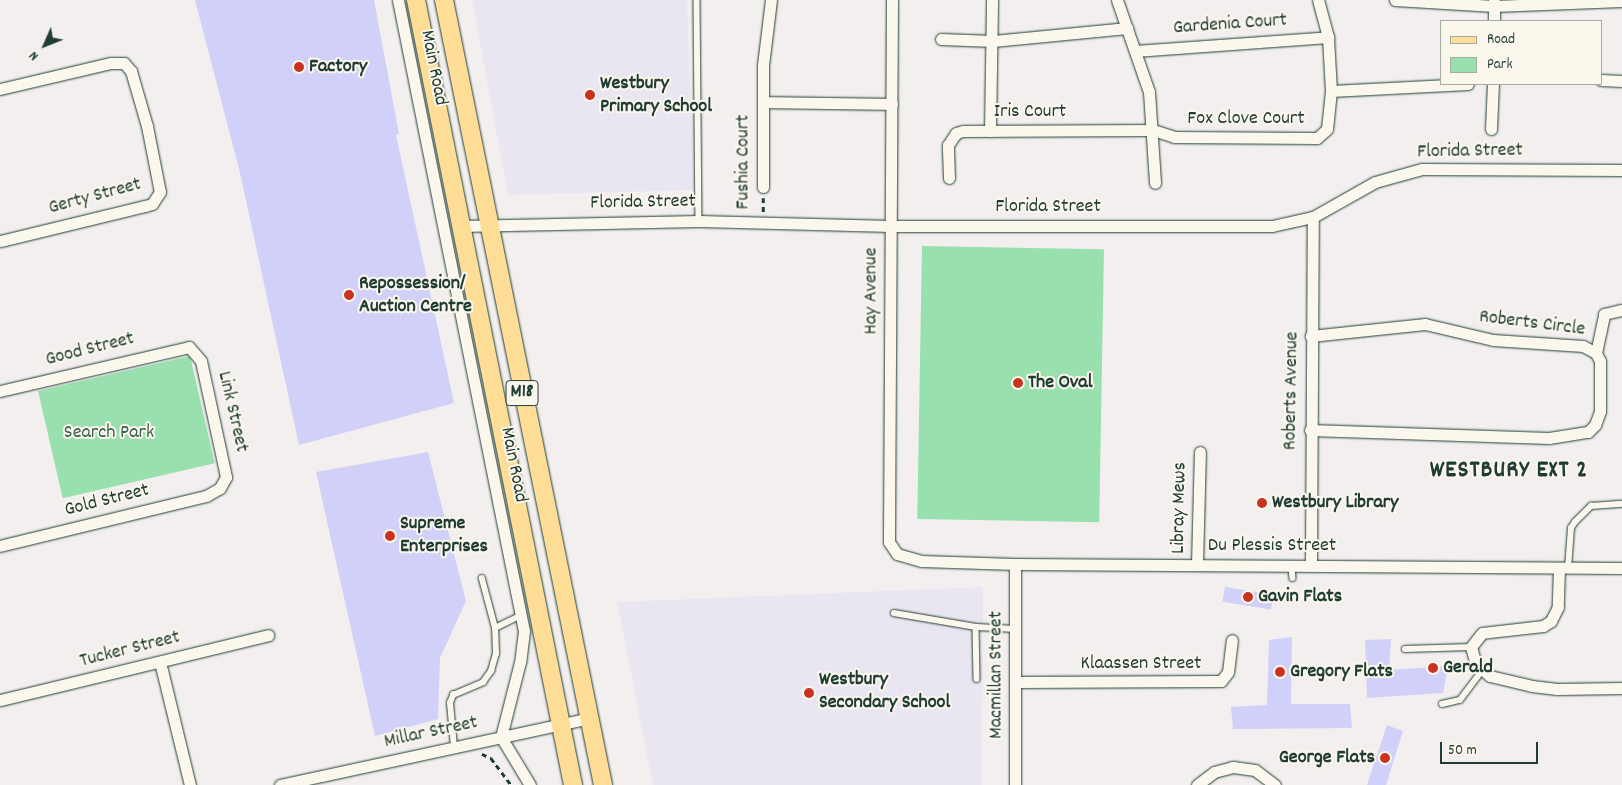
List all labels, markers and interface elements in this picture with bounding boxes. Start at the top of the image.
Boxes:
street label: Gardenia Court [1172,9,1288,41]
north arrow [20,20,70,70]
legend [1440,20,1602,85]
street label: Main Road [414,28,452,108]
text: Road [1487,29,1515,51]
text: N [25,46,44,65]
text: Park [1487,54,1513,76]
place label: Factory [309,55,367,79]
marker: Factory [293,61,305,73]
place label: Westbury Primary School [600,72,712,119]
marker: Westbury Primary School [584,89,596,101]
street label: Iris Court [994,100,1066,124]
street label: Fox Clove Court [1187,107,1305,131]
street label: Fushia Court [732,115,756,209]
street label: Florida Street [1417,139,1523,165]
street label: Gerty Street [46,173,144,221]
street label: Florida Street [590,190,696,216]
street label: Florida Street [995,195,1101,219]
street label: Hay Avenue [860,247,884,335]
place label: Repossession/ Auction Centre [359,272,472,319]
marker: Repossession/ Auction Centre [343,289,355,301]
street label: Roberts Circle [1478,306,1586,342]
street label: Good Street [43,327,137,373]
street label: Roberts Avenue [1279,331,1305,451]
street label: Link Street [211,369,253,455]
place label: The Oval [1028,371,1092,395]
road number: M18 [504,376,540,409]
marker: The Oval [1012,377,1024,389]
park label: Search Park [64,421,154,445]
street label: Main Road [494,425,532,505]
district label: WESTBURY EXT 2 [1428,456,1590,486]
street label: Libray Mews [1167,462,1193,554]
street label: Gold Street [62,479,152,523]
place label: Westbury Library [1272,491,1398,515]
marker: Westbury Library [1256,497,1268,509]
place label: Supreme Enterprises [400,512,488,559]
marker: Supreme Enterprises [384,530,396,542]
street label: Du Plessis Street [1208,534,1336,558]
place label: Gavin Flats [1258,585,1342,609]
marker: Gavin Flats [1242,591,1254,603]
street label: Macmillan Street [985,611,1009,739]
street label: Tucker Street [77,626,183,674]
street label: Klaassen Street [1081,652,1201,676]
place label: Gerald [1443,656,1493,680]
place label: Gregory Flats [1290,660,1393,684]
marker: Gerald [1427,662,1439,674]
marker: Gregory Flats [1274,666,1286,678]
place label: Westbury Secondary School [819,669,950,716]
marker: Westbury Secondary School [803,687,815,699]
street label: Millar Street [382,711,480,755]
scale bar [1442,732,1540,764]
text: 50 m [1448,740,1477,762]
place label: George Flats [1279,746,1375,770]
marker: George Flats [1379,752,1391,764]

